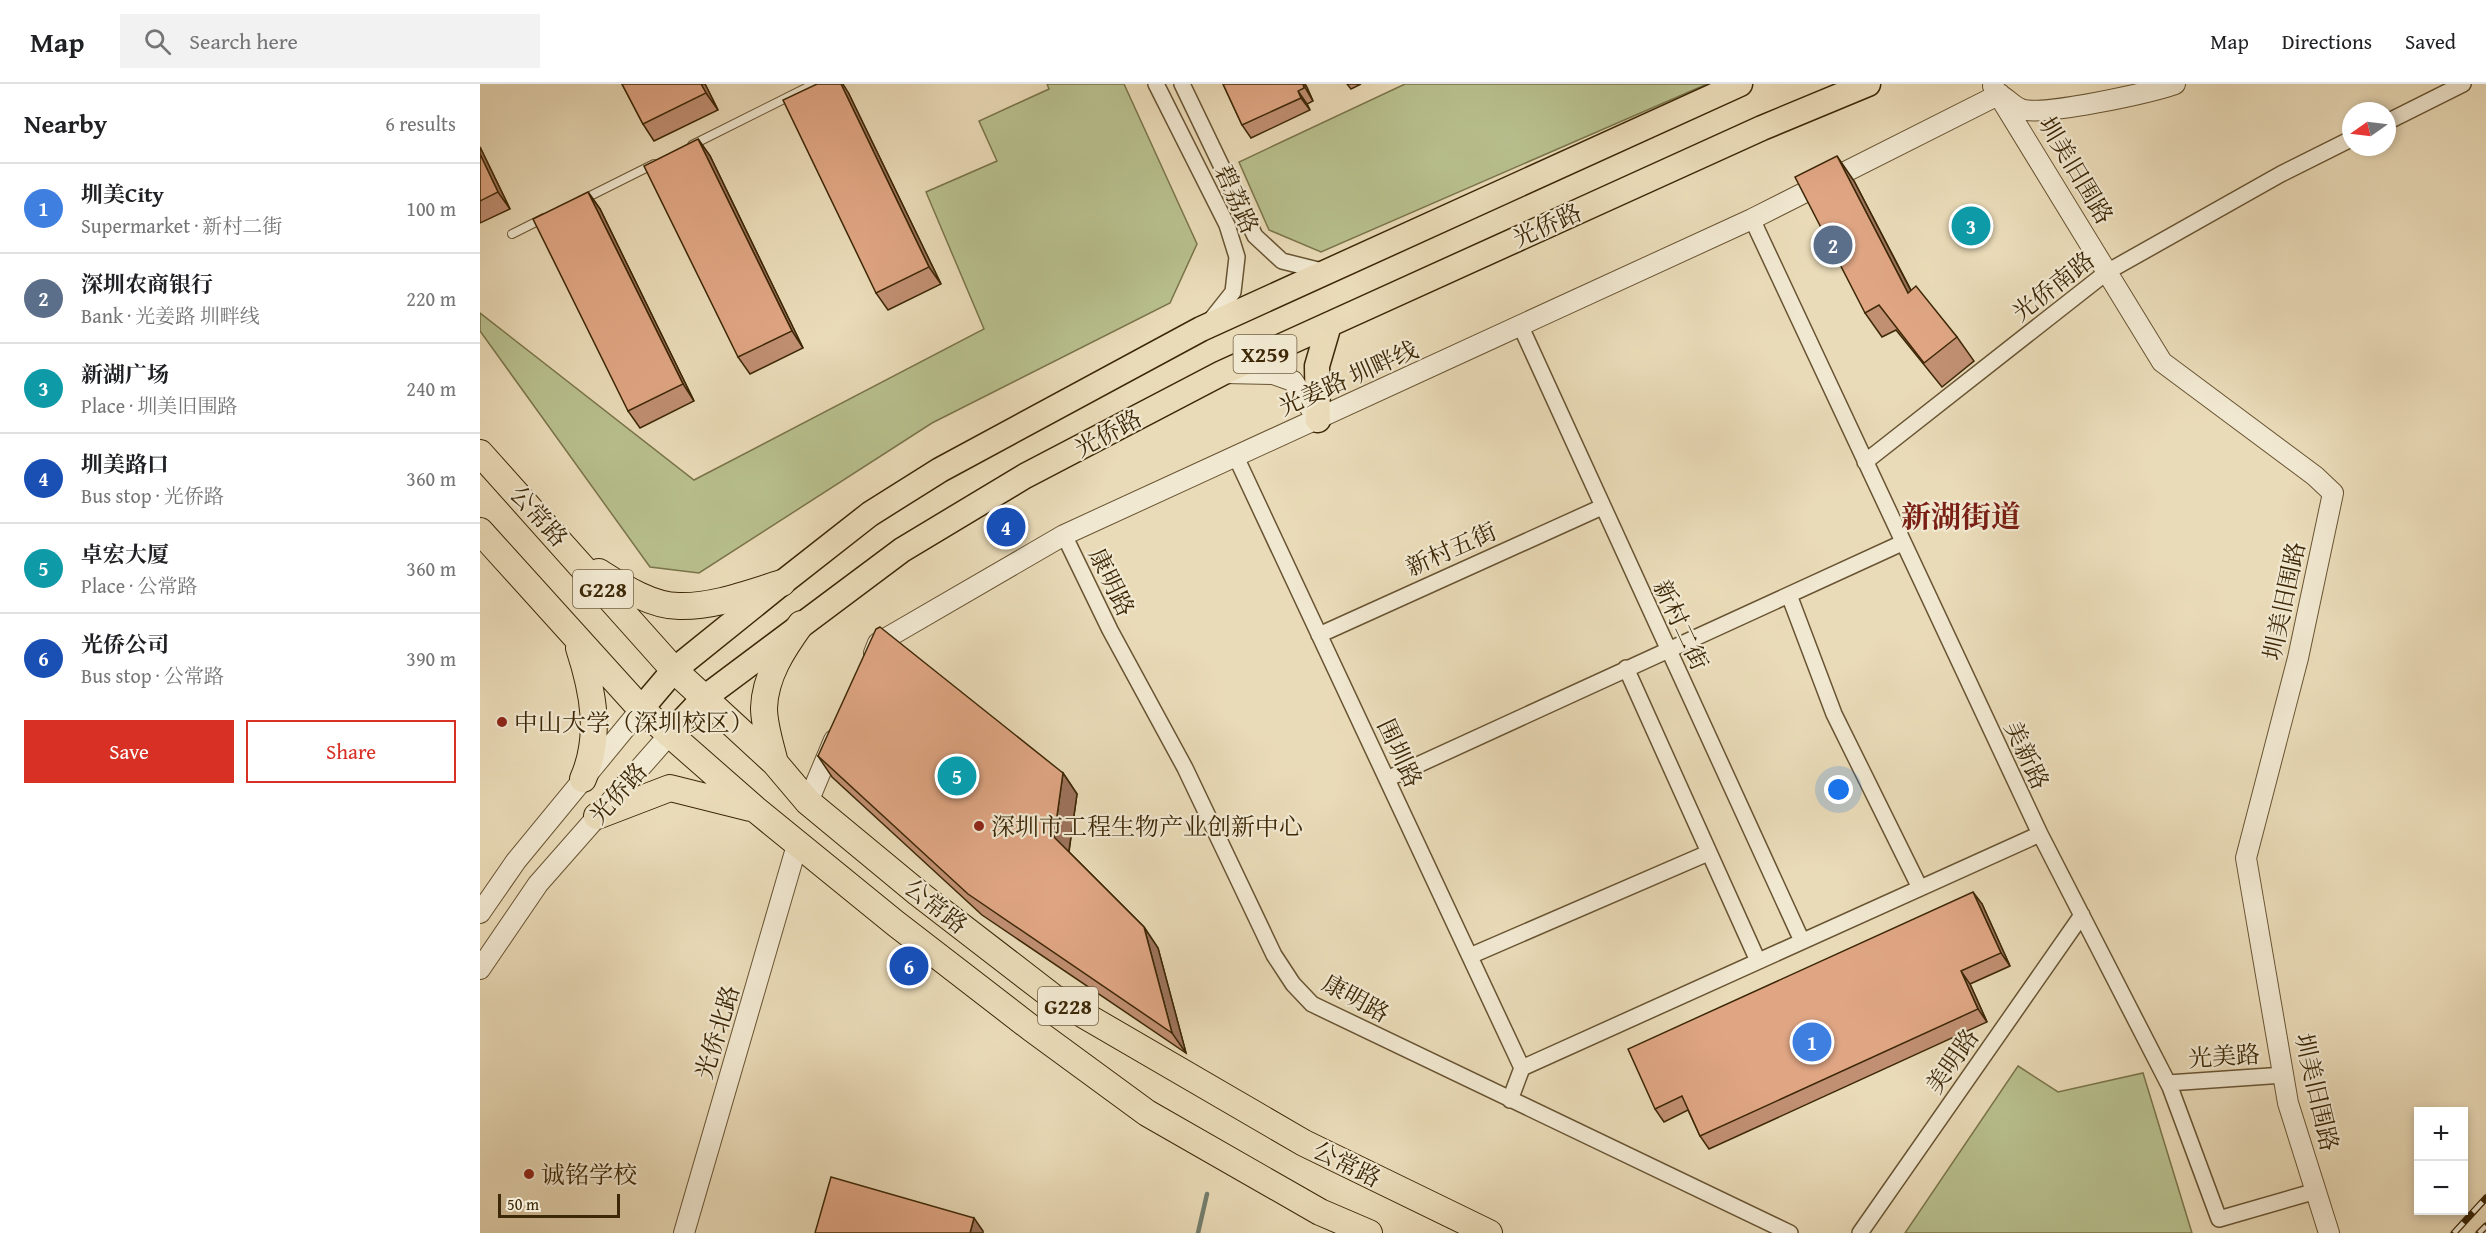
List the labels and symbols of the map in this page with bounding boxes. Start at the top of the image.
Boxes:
north arrow [2342,102,2396,156]
street label: 圳美旧围路 [2030,110,2122,230]
street label: 碧荔路 [1206,159,1268,239]
street label: 光侨路 [1507,194,1587,256]
pin: 3 [1952,204,1990,248]
pin: 2 [1814,222,1852,268]
street label: 光侨南路 [2004,243,2102,329]
street label: 光姜路 圳畔线 [1273,332,1423,424]
road number: X259 [1234,335,1296,373]
street label: 光侨路 [1068,401,1148,465]
street label: 公常路 [502,478,576,554]
district label: 新湖街道 [1901,494,2021,538]
pin: 4 [986,504,1026,550]
street label: 新村五街 [1400,513,1502,585]
street label: 圳美旧围路 [2254,539,2314,663]
street label: 康明路 [1080,542,1144,622]
road number: G228 [573,570,633,608]
street label: 新村二街 [1645,574,1717,676]
place label: 中山大学（深圳校区） [514,705,754,740]
street label: 围圳路 [1369,713,1431,793]
marker: 中山大学（深圳校区） [495,715,509,729]
street label: 美新路 [1996,715,2058,795]
pin: 5 [938,754,976,798]
street label: 光侨路 [581,755,655,831]
your location [1824,775,1853,804]
place label: 深圳市工程生物产业创新中心 [991,809,1303,844]
marker: 深圳市工程生物产业创新中心 [972,819,986,833]
street label: 公常路 [897,870,975,942]
pin: 6 [890,944,928,988]
street label: 康明路 [1316,965,1396,1031]
street label: 光侨北路 [686,981,748,1083]
road number: G228 [1038,987,1098,1025]
pin: 1 [1792,1020,1832,1064]
street label: 美明路 [1917,1021,1987,1101]
street label: 圳美旧围路 [2286,1030,2348,1154]
street label: 光美路 [2187,1036,2261,1076]
street label: 公常路 [1307,1132,1387,1196]
place label: 诚铭学校 [541,1157,637,1192]
marker: 诚铭学校 [522,1167,536,1181]
scale bar [498,1191,620,1218]

